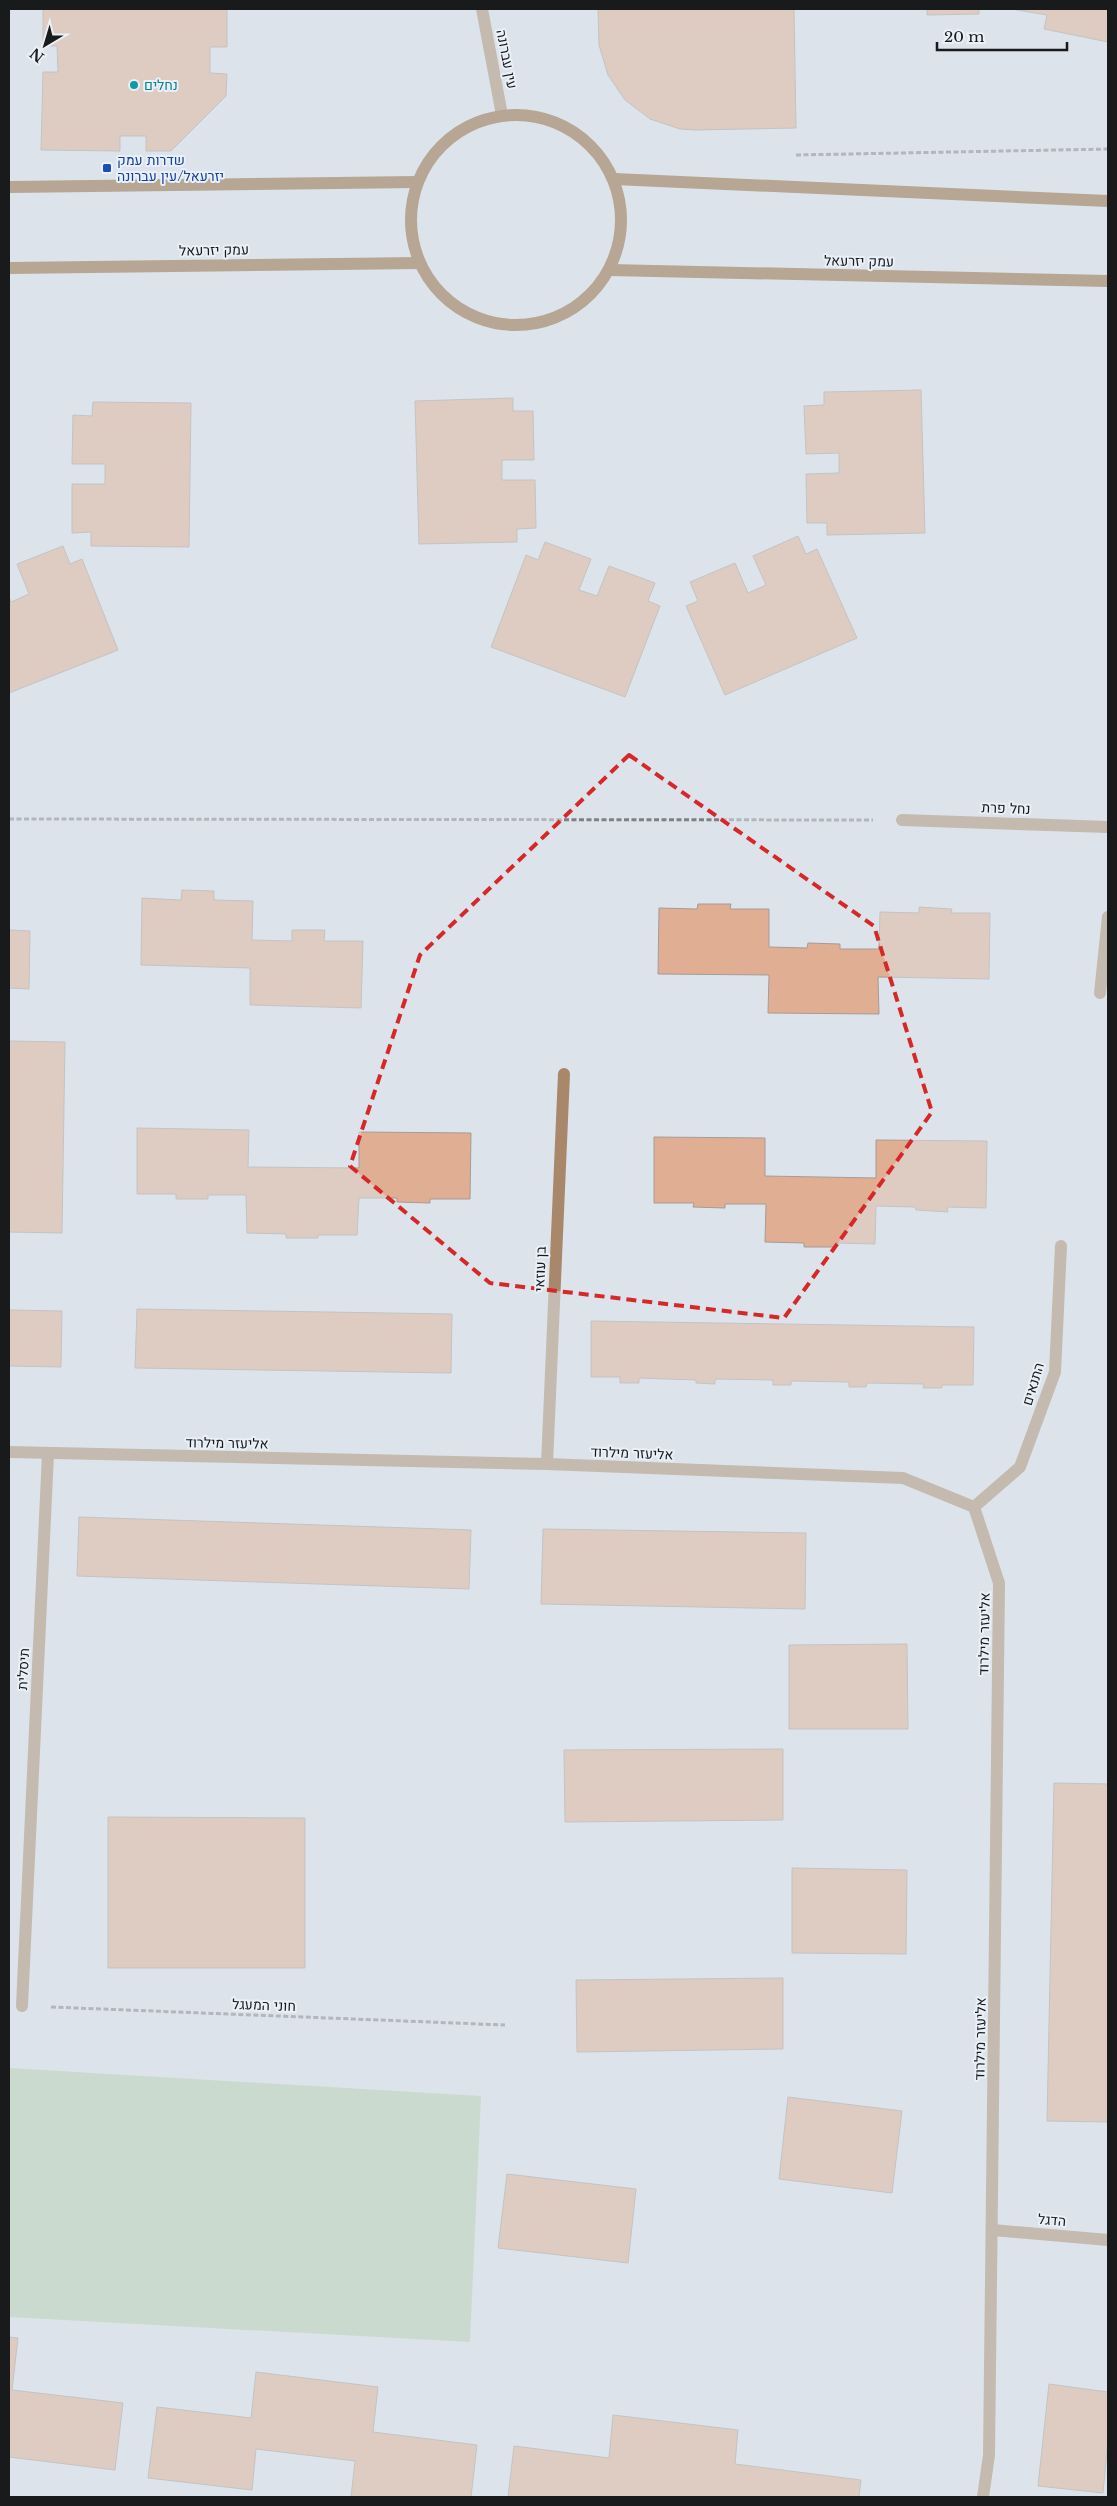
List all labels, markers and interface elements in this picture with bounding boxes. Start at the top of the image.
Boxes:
north arrow [20,20,70,70]
scale bar [937,20,1067,52]
text: 20 m [944,27,984,46]
street label: עין עברונה [492,28,522,90]
text: N [26,44,48,66]
place label: נחלים [144,76,178,94]
marker: נחלים [128,79,140,91]
place label: שדרות עמק יזרעאל/עין עברונה [117,151,224,185]
marker: שדרות עמק יזרעאל/עין עברונה [101,162,113,174]
street label: עמק יזרעאל [179,240,249,260]
street label: עמק יזרעאל [824,251,894,271]
street label: נחל פרת [981,798,1031,818]
street label: בן עוזאי [530,1245,550,1292]
street label: התנאים [1018,1360,1048,1408]
street label: אליעזר מילרוד [185,1433,269,1453]
street label: אליעזר מילרוד [590,1443,674,1463]
street label: אליעזר מילרוד [974,1592,994,1676]
street label: תיסלית [13,1648,33,1690]
street label: חוני המעגל [232,1995,296,2015]
street label: אליעזר מילרוד [970,1997,990,2081]
street label: הדגל [1037,2210,1067,2230]

